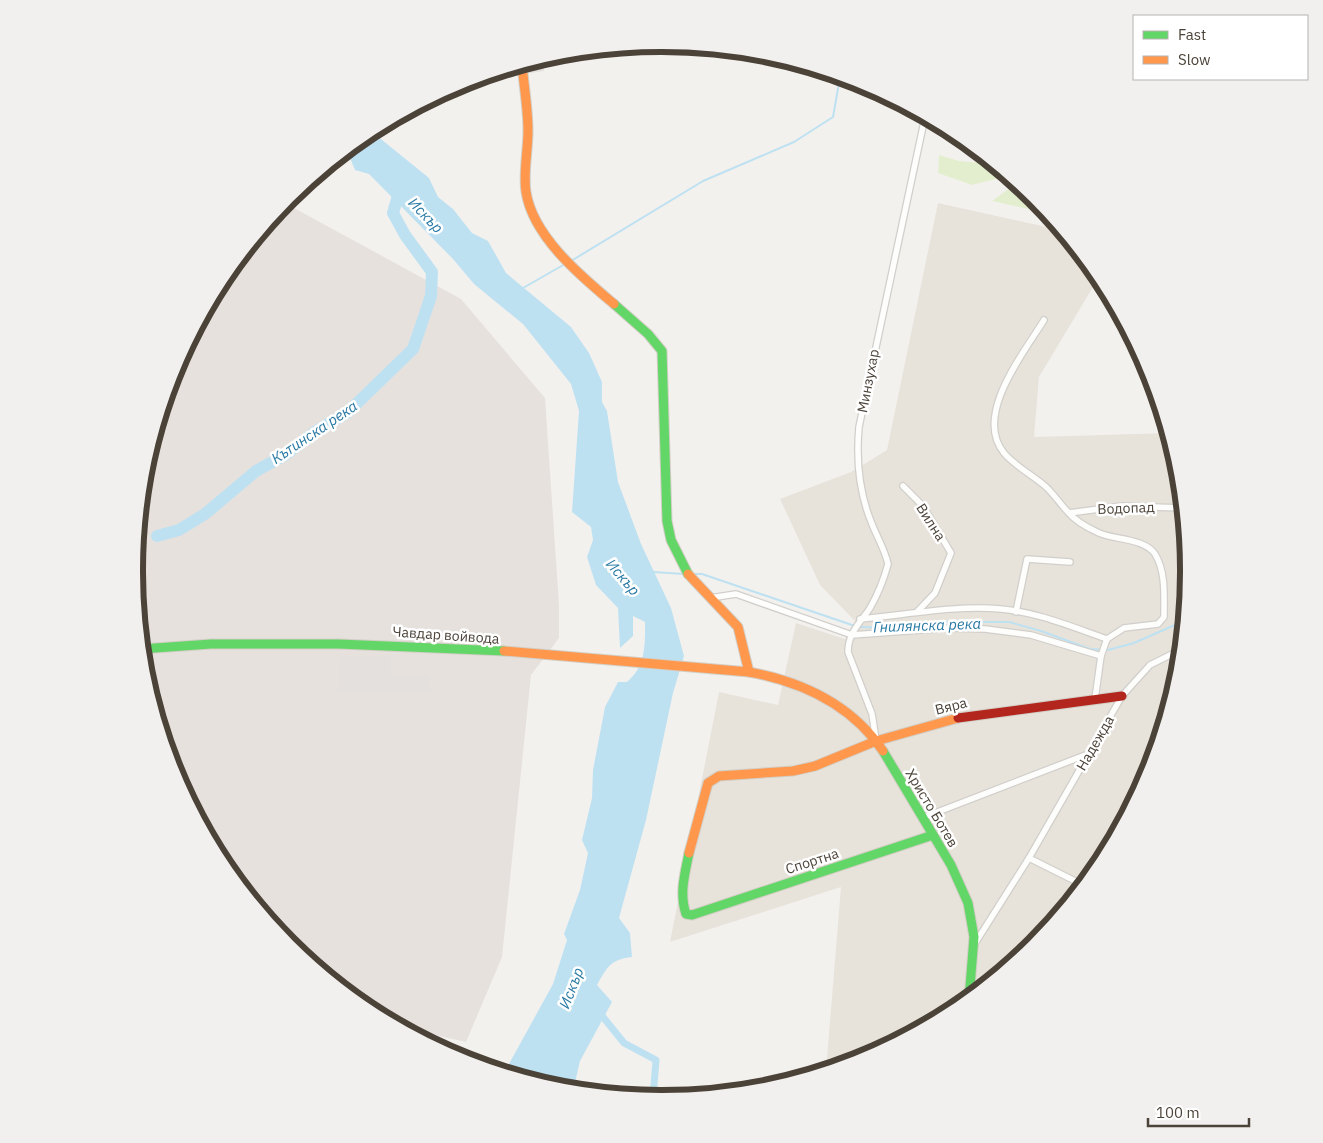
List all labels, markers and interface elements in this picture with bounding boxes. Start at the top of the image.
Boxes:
legend [1133,15,1308,80]
text: Fast [1178,25,1206,44]
text: Slow [1178,50,1211,69]
water label: Искър [404,193,448,237]
street label: Минзухар [853,348,883,414]
water label: Кътинска река [267,396,361,468]
street label: Водопад [1097,498,1155,518]
street label: Вилна [912,500,950,545]
water label: Искър [602,555,644,599]
water label: Гнилянска река [873,614,982,636]
street label: Чавдар войвода [392,622,500,648]
street label: Вяра [933,693,969,719]
street label: Надежда [1072,712,1118,774]
street label: Христо Ботев [902,766,962,850]
street label: Спортна [783,844,841,878]
water label: Искър [555,965,587,1011]
scale bar [1148,1096,1249,1128]
text: 100 m [1156,1103,1200,1122]

